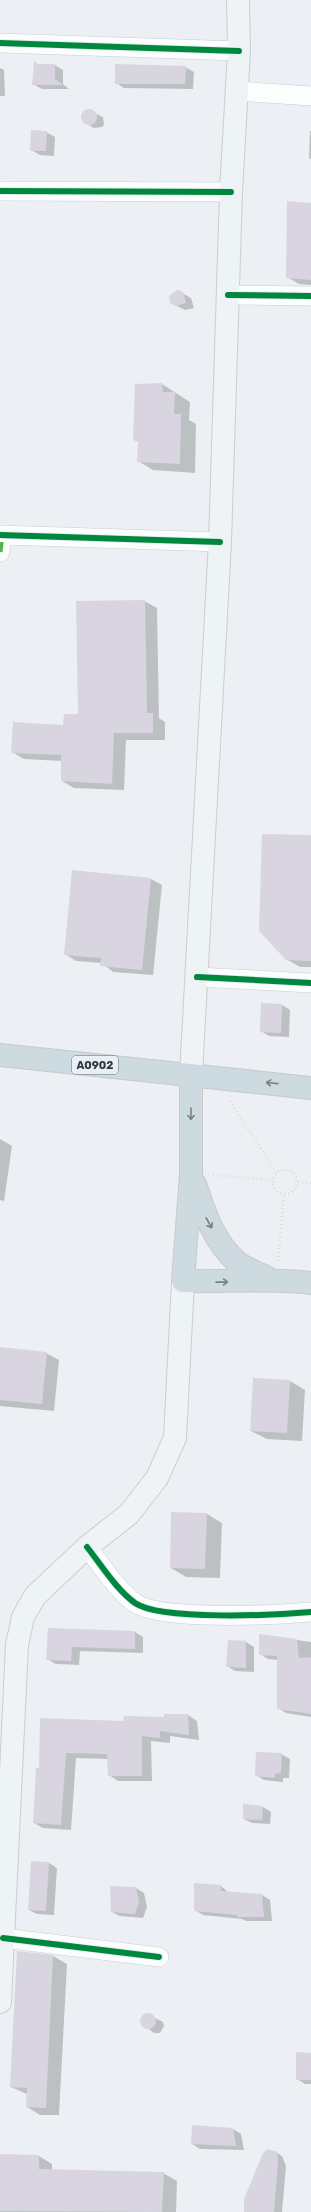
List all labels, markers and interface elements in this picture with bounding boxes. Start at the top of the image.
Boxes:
road number: A0902 [72,1056,118,1074]
one-way arrow [266,1080,279,1087]
one-way arrow [187,1107,195,1120]
one-way arrow [206,1217,213,1229]
one-way arrow [215,1278,228,1286]

